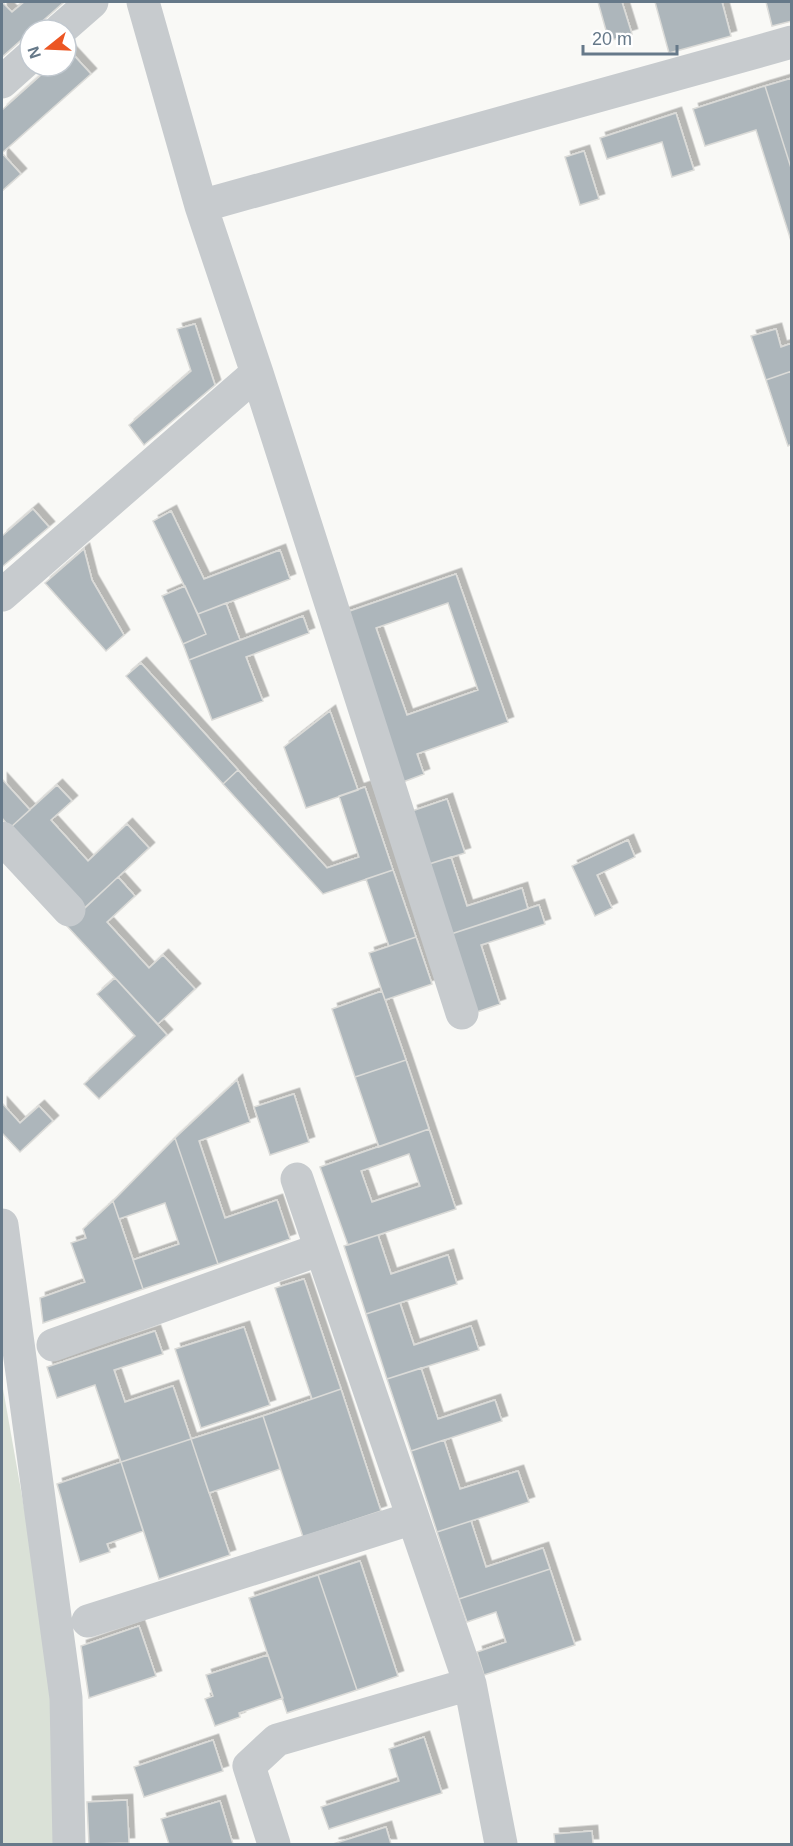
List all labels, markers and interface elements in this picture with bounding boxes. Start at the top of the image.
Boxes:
north arrow [18,18,78,78]
scale bar [583,18,678,56]
text: 20 m [592,29,632,49]
text: N [24,44,44,61]

